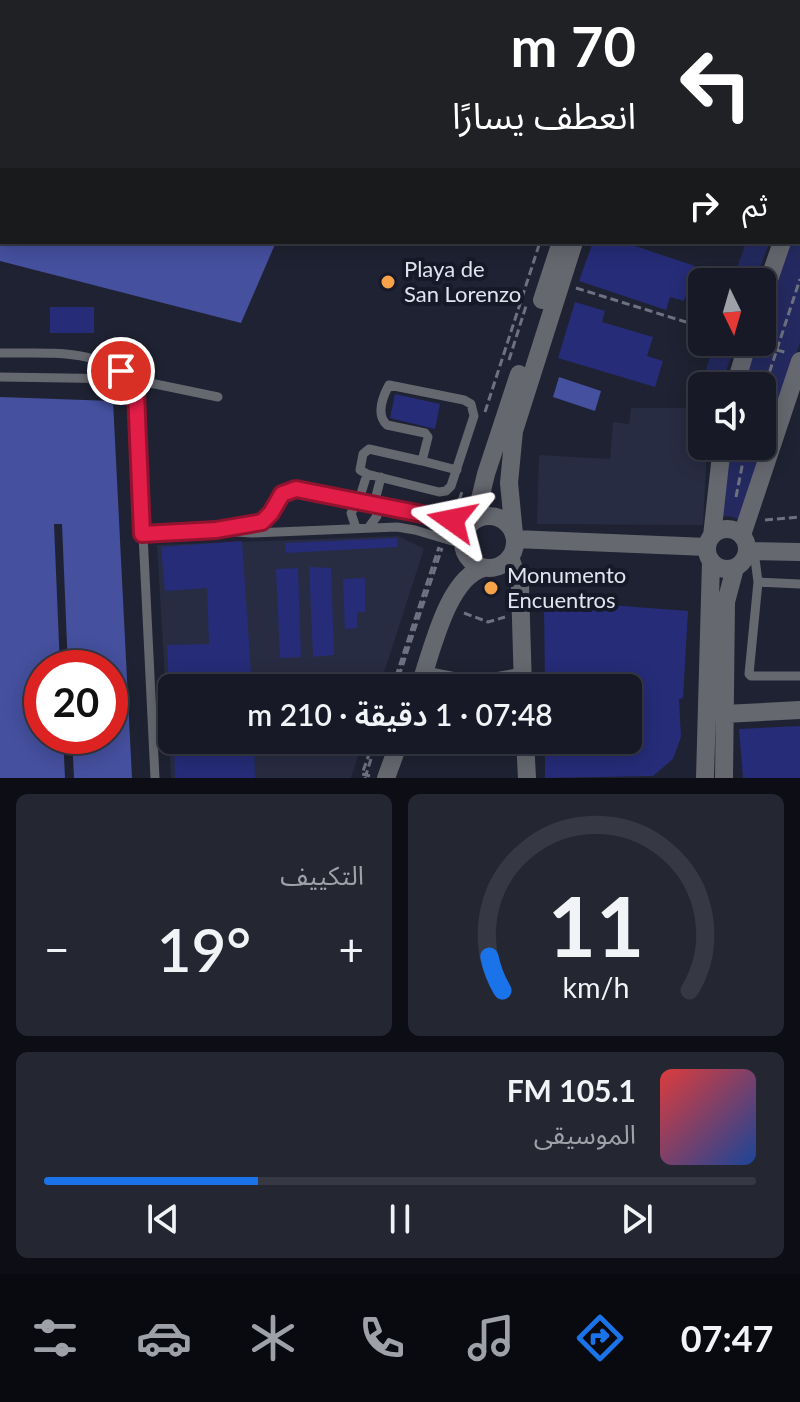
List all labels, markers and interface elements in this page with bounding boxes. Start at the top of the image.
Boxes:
text: 70 m [511,12,636,79]
icon: left [664,32,768,136]
text: انعطف يسارًا [452,93,636,137]
icon: right [682,184,726,228]
text: ثم [742,186,768,222]
place label: Playa de San Lorenzo [404,255,521,307]
north arrow [688,268,776,356]
map controls [688,268,776,460]
marker: Playa de San Lorenzo [379,273,397,291]
pin [87,337,155,405]
icon: arrive [99,349,143,393]
button: sound [688,372,776,460]
position arrow [410,478,494,562]
place label: Monumento Encuentros [507,561,626,613]
marker: Monumento Encuentros [482,579,500,597]
speed limit sign: 20 [24,650,128,754]
text: 07:48 · 1 دقيقة · 210 m [247,696,553,732]
text: التكييف [280,859,364,891]
text: 11 [548,875,644,975]
text: 19° [157,913,251,985]
text: − [44,923,70,975]
text: + [338,923,364,975]
text: km/h [563,970,629,1004]
text: 105.1 FM [507,1072,636,1108]
text: الموسيقى [534,1118,636,1150]
icon: previous [141,1197,185,1241]
icon: pause [378,1197,422,1241]
icon: next [615,1197,659,1241]
icon: filters [27,1310,83,1366]
icon: car [136,1310,192,1366]
icon: climate [245,1310,301,1366]
icon: phone [354,1310,410,1366]
icon: music [463,1310,519,1366]
icon: directions [572,1310,628,1366]
text: 07:47 [681,1316,774,1360]

